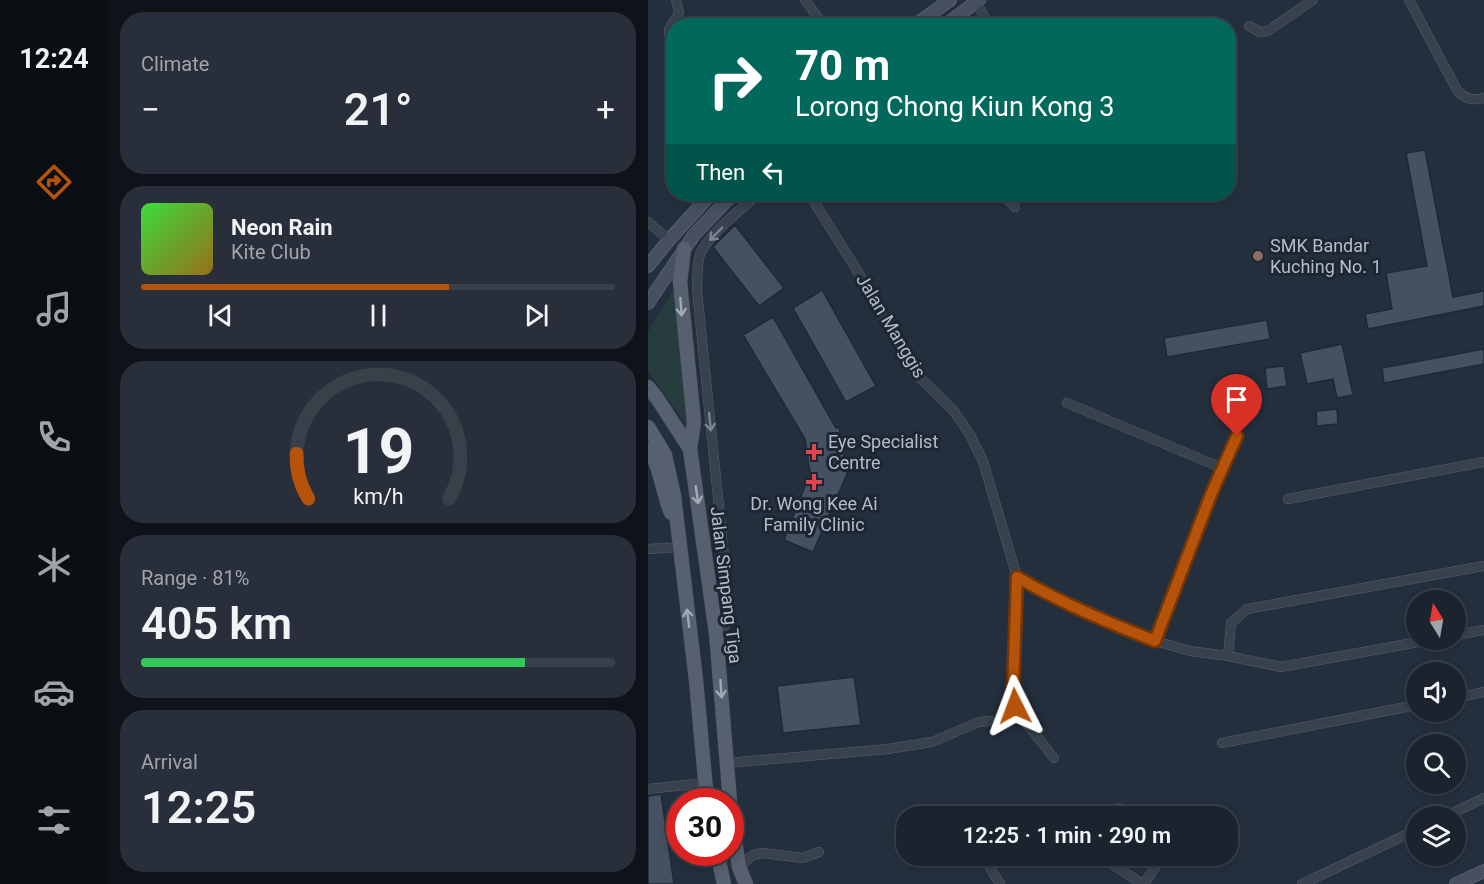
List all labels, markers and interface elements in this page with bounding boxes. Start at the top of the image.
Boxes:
text: 70 m [795,41,890,90]
icon: right [696,42,774,120]
text: 12:24 [19,43,89,75]
text: Climate [141,52,209,76]
text: 21° [344,83,412,136]
text: − [141,90,160,129]
text: + [596,90,615,129]
text: Lorong Chong Kiun Kong 3 [795,91,1115,123]
icon: left [757,156,790,189]
text: Then [696,160,745,185]
icon: directions [33,161,75,203]
text: Neon Rain [231,215,333,240]
one-way arrow [709,226,723,241]
place label: SMK Bandar Kuching No. 1 [1270,235,1382,277]
text: Kite Club [231,240,311,264]
marker: SMK Bandar Kuching No. 1 [1251,249,1265,263]
street label: Jalan Manggis [852,270,931,382]
icon: music [33,288,75,330]
one-way arrow [676,297,687,317]
icon: previous [204,299,237,332]
icon: pause [362,299,395,332]
icon: next [520,299,553,332]
pin [1211,374,1262,436]
icon: arrive [1220,383,1253,416]
one-way arrow [705,412,716,432]
text: 19 [342,415,414,488]
icon: phone [33,416,75,458]
place label: Eye Specialist Centre [828,431,938,473]
marker: Eye Specialist Centre [805,443,823,461]
marker: Dr. Wong Kee Ai Family Clinic [805,473,823,491]
text: km/h [353,484,403,509]
one-way arrow [691,485,702,505]
place label: Dr. Wong Kee Ai Family Clinic [750,493,878,535]
street label: Jalan Simpang Tiga [706,505,747,665]
icon: climate [33,544,75,586]
text: Range · 81% [141,566,249,590]
north arrow [1406,590,1466,650]
map controls [1406,590,1466,866]
text: 405 km [141,597,292,650]
one-way arrow [682,608,693,628]
button: sound [1406,662,1466,722]
icon: car [33,671,75,713]
position arrow [983,674,1047,738]
one-way arrow [716,678,727,698]
button: search [1406,734,1466,794]
text: Arrival [141,750,198,774]
text: 12:25 [141,781,256,834]
speed limit sign: 30 [666,788,744,866]
icon: filters [33,799,75,841]
button: layers [1406,806,1466,866]
text: 12:25 · 1 min · 290 m [963,823,1171,848]

